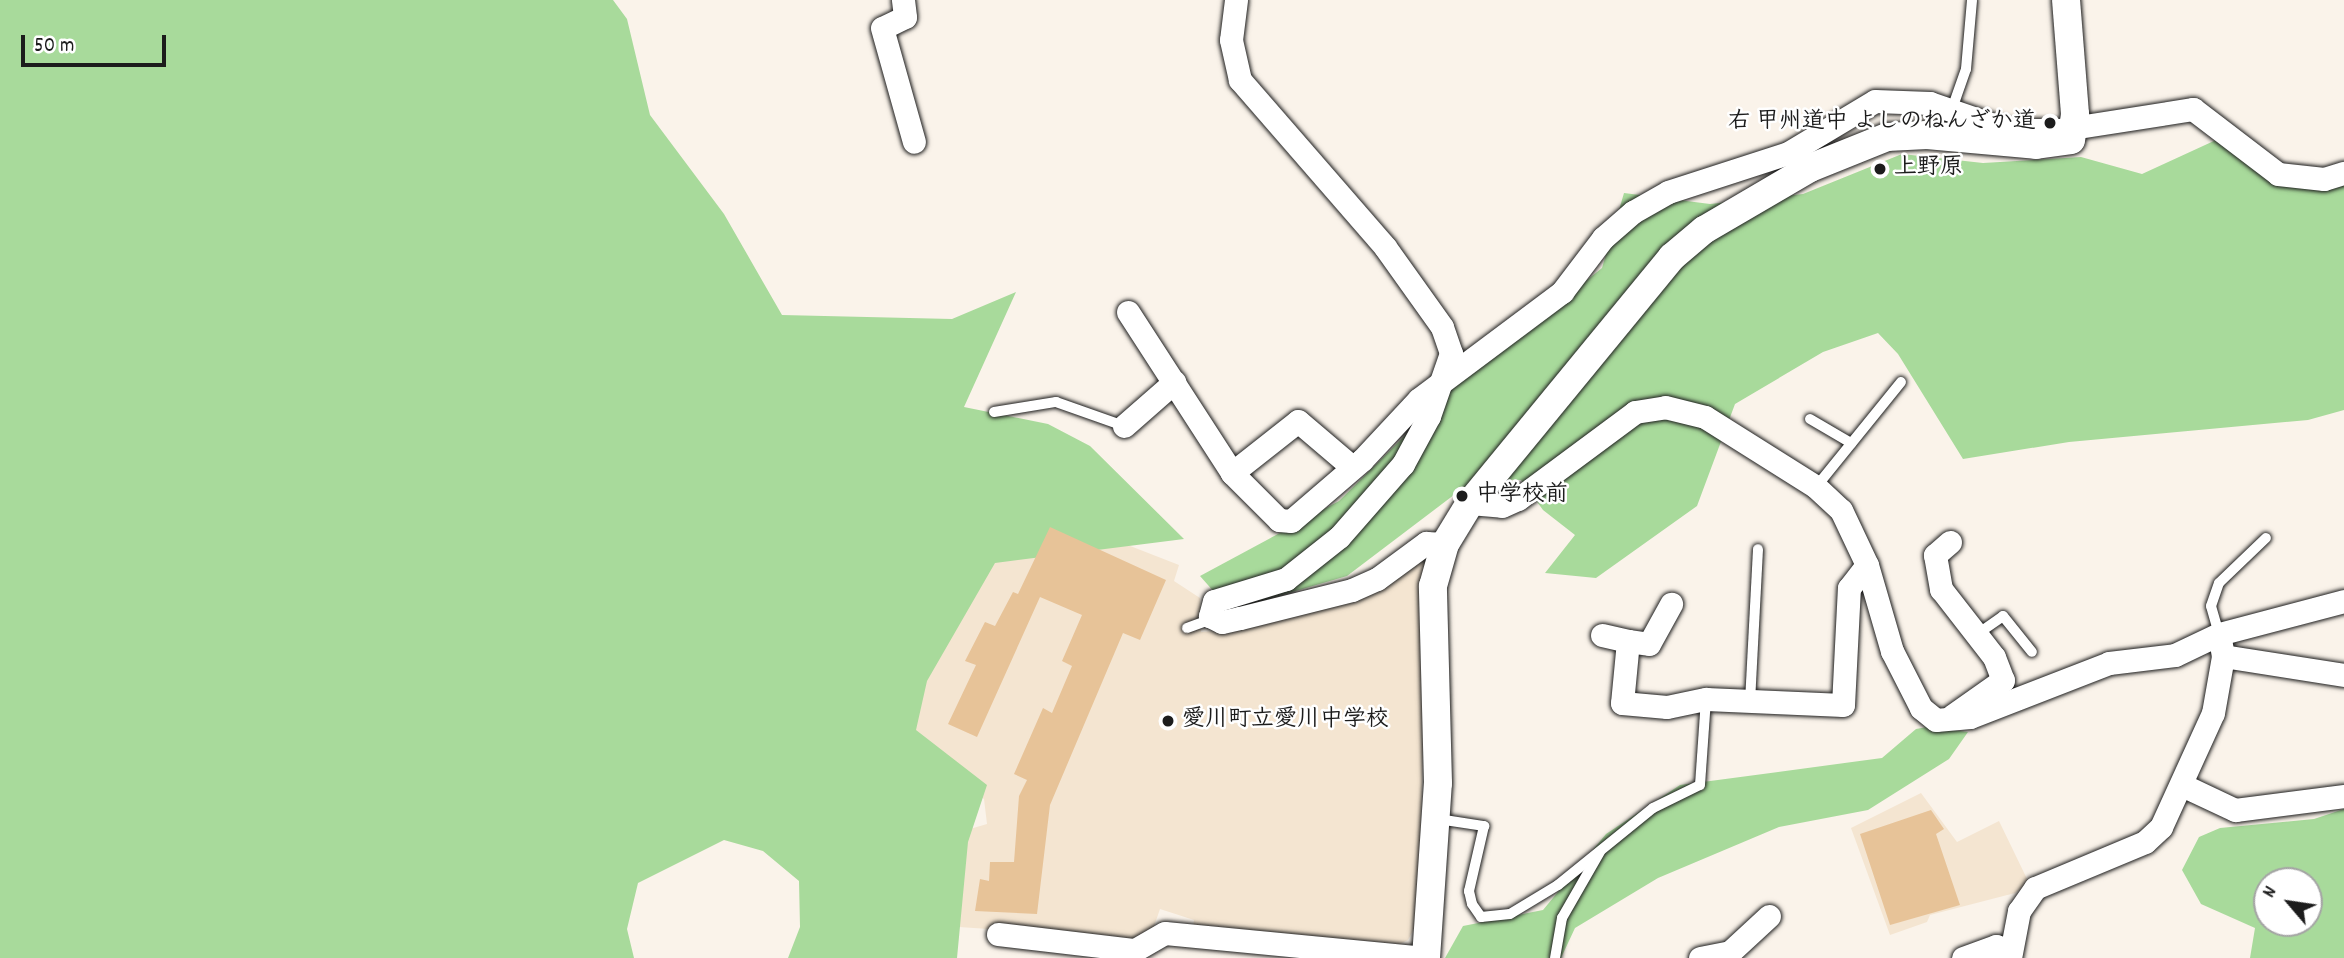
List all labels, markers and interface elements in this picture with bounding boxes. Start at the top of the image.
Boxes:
scale bar [24,21,170,65]
text: 50 m [34,32,74,62]
place label: 右 甲州道中 よしのねんざか道 [1726,109,2036,137]
marker: 右 甲州道中 よしのねんざか道 [2042,115,2058,131]
place label: 上野原 [1894,155,1963,183]
marker: 上野原 [1872,161,1888,177]
place label: 中学校前 [1476,482,1568,510]
marker: 中学校前 [1454,488,1470,504]
place label: 愛川町立愛川中学校 [1182,707,1389,735]
marker: 愛川町立愛川中学校 [1160,713,1176,729]
north arrow [2253,867,2323,937]
text: N [2257,882,2285,903]

